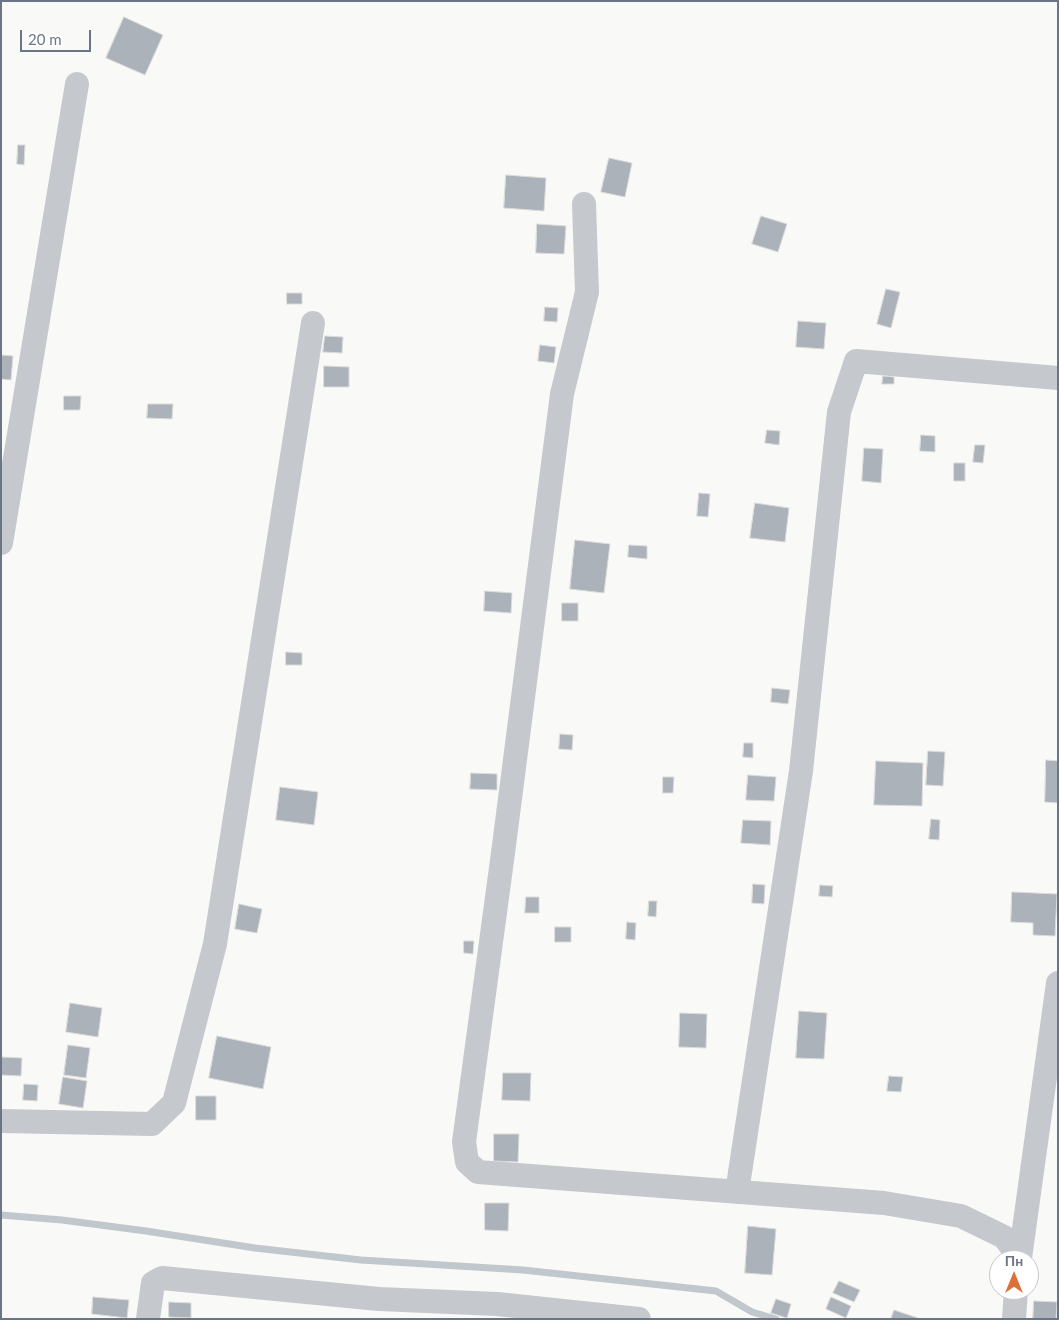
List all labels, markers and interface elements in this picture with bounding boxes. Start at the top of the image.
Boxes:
scale bar [22,20,94,52]
text: 20 m [28,30,62,48]
north arrow [989,1250,1039,1300]
text: Пн [1005,1252,1023,1269]

